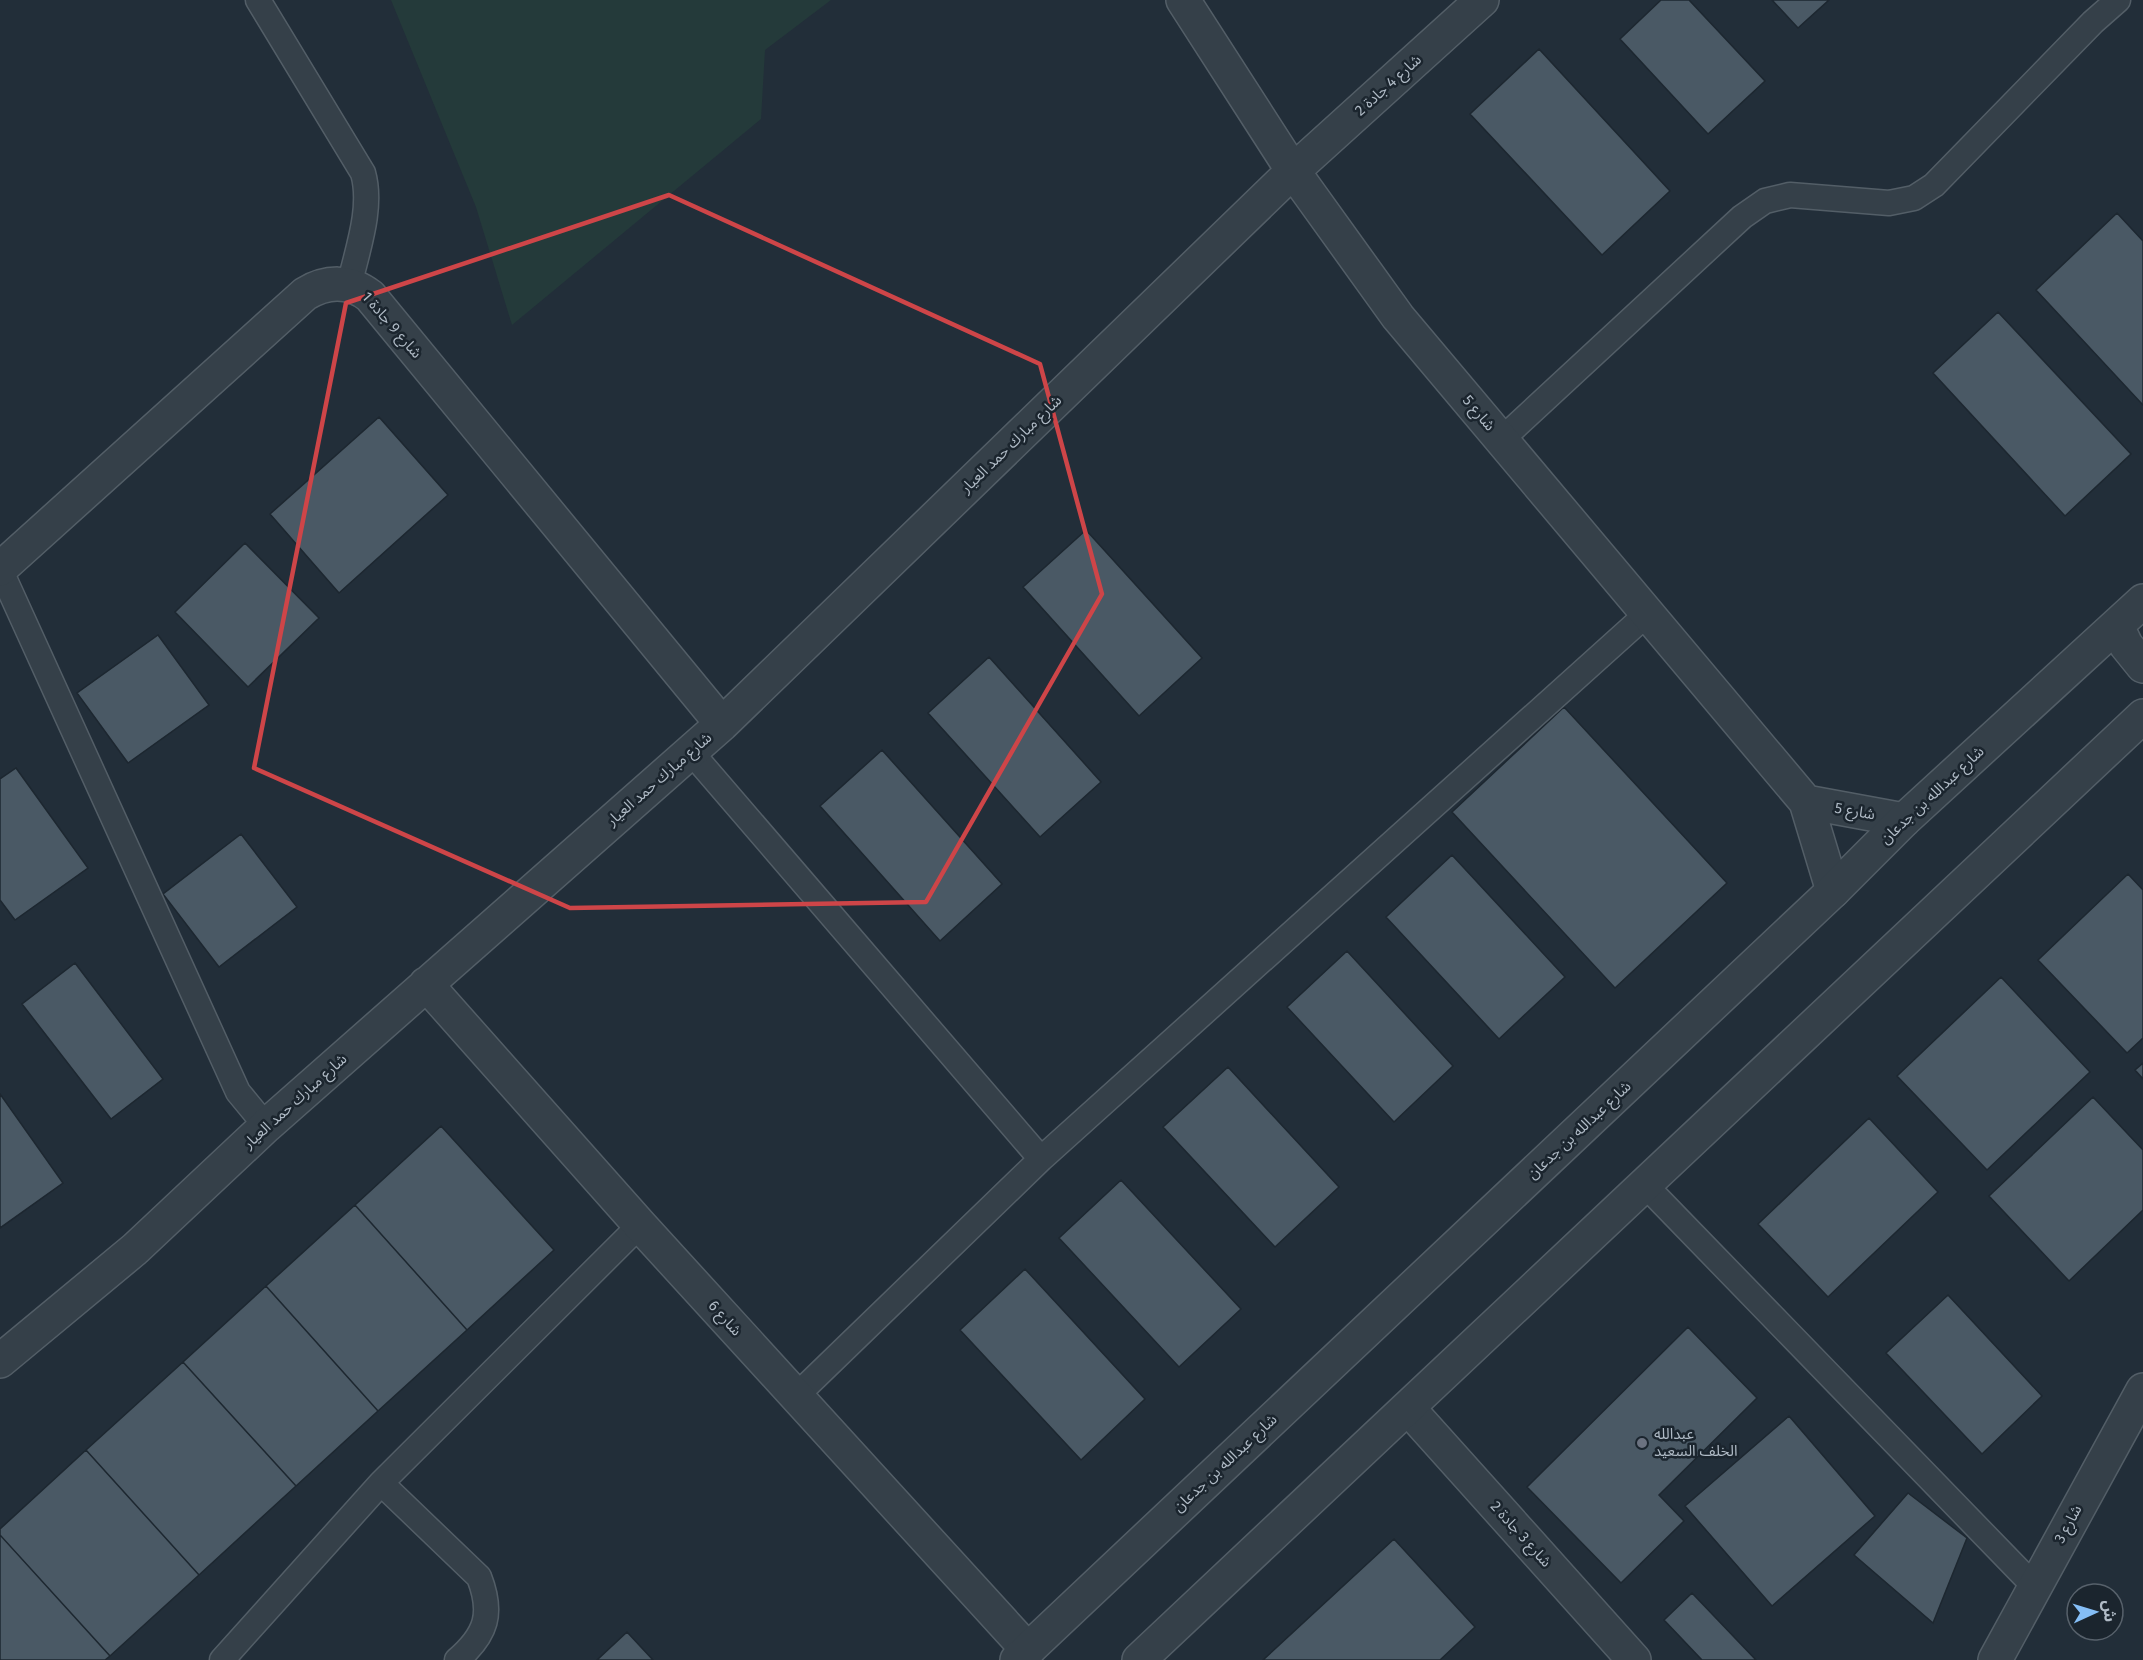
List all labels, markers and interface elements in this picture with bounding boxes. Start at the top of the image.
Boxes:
street label: شارع 4 جادة 2 [1351,50,1427,122]
street label: شارع 9 جادة 1 [356,288,426,364]
street label: شارع مبارك حمد العيار [956,391,1067,500]
street label: شارع 5 [1457,392,1499,436]
street label: شارع مبارك حمد العيار [602,728,717,832]
street label: شارع عبدالله بن جدعان [1876,742,1990,850]
street label: شارع 5 [1833,799,1877,826]
street label: شارع مبارك حمد العيار [239,1050,353,1155]
street label: شارع عبدالله بن جدعان [1523,1077,1637,1185]
street label: شارع 6 [702,1297,746,1342]
street label: شارع عبدالله بن جدعان [1169,1410,1283,1518]
place label: عبدالله الخلف السعيد [1654,1425,1738,1460]
marker: عبدالله الخلف السعيد [1635,1436,1649,1450]
street label: شارع 3 جادة 2 [1484,1497,1555,1573]
street label: شارع 3 [2050,1502,2088,1548]
north arrow [2065,1582,2125,1642]
text: ش [2099,1599,2120,1623]

